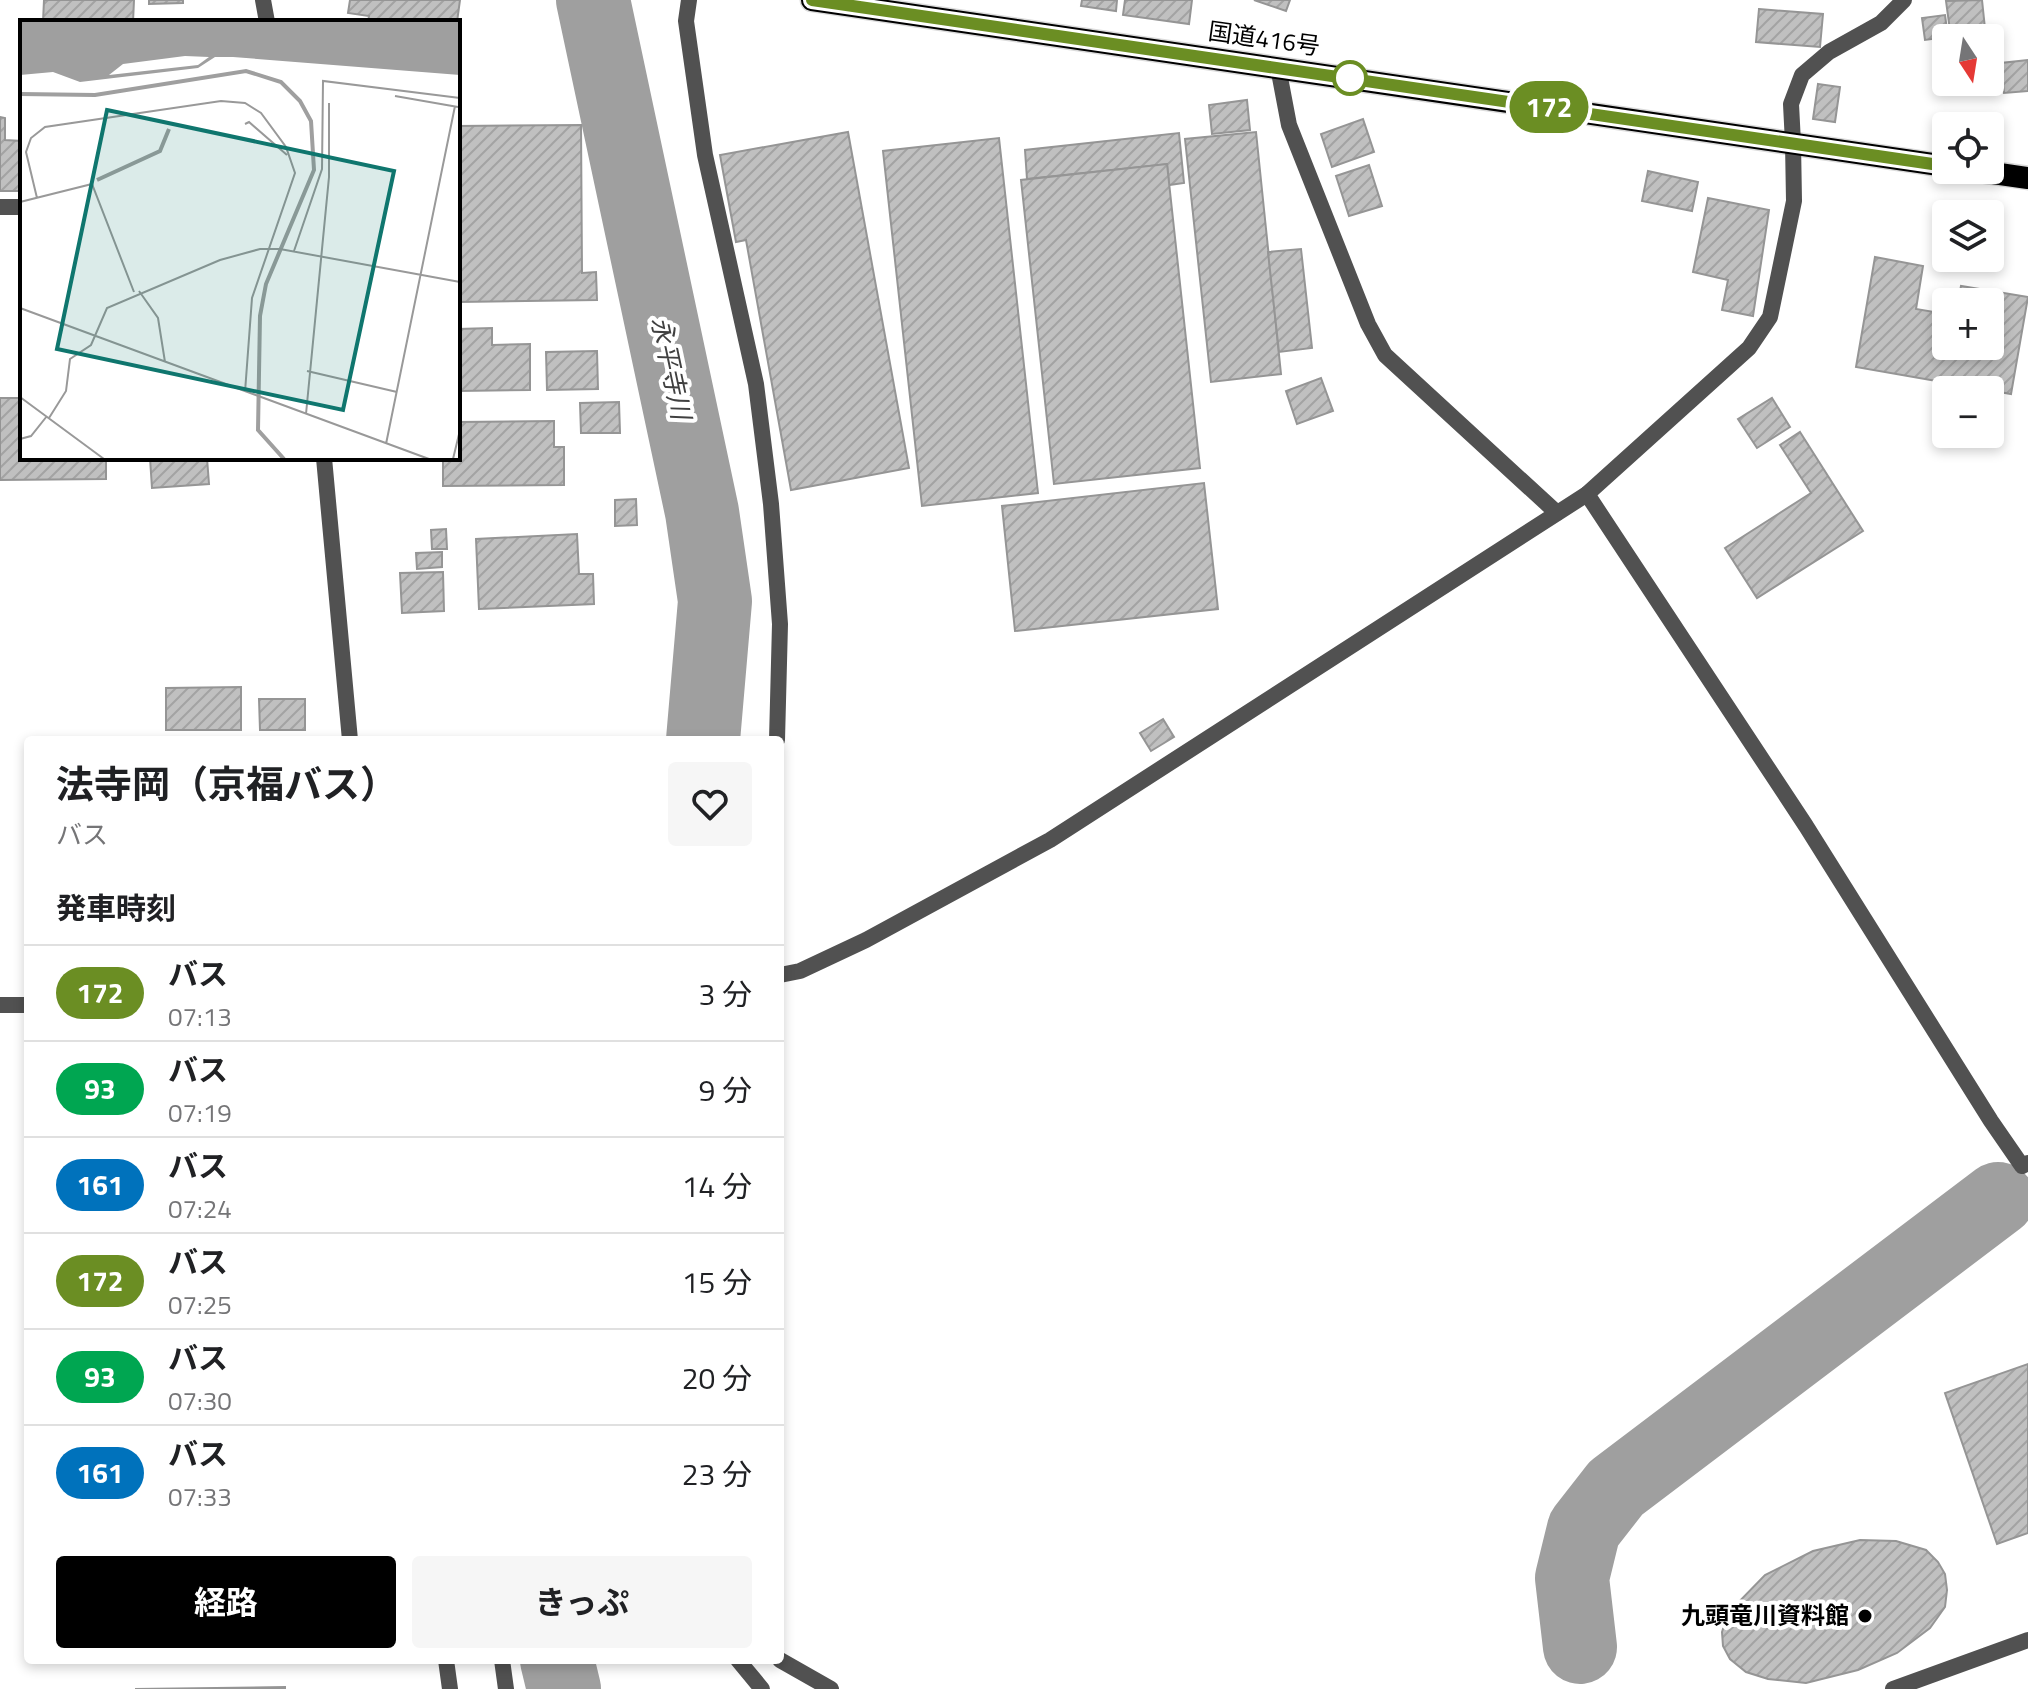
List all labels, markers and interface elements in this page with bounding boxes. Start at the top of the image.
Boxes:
street label: 国道416号 [1206,12,1322,64]
inset map [20,20,460,460]
north arrow [1932,24,2004,96]
map controls [1932,24,2004,448]
unlabelled marker [1333,61,1367,95]
line badge: 172 [1503,81,1595,133]
text: 172 [1525,85,1573,128]
button: locate [1932,112,2004,184]
button: layers [1932,200,2004,272]
button: + [1932,288,2004,360]
water label: 永平寺川 [642,313,702,426]
button: − [1932,376,2004,448]
text: 法寺岡（京福バス） [56,755,398,813]
button: heart [668,762,752,846]
text: バス [56,815,108,854]
text: 発車時刻 [56,885,176,931]
text: バス [168,951,228,997]
text: 172 [76,971,124,1014]
text: 3 分 [699,971,752,1017]
text: 07:13 [168,997,232,1036]
text: バス [168,1047,228,1093]
text: 93 [84,1067,116,1110]
text: 9 分 [699,1067,752,1113]
text: 07:19 [168,1093,232,1132]
text: バス [168,1143,228,1189]
text: 161 [76,1163,124,1206]
text: 14 分 [682,1163,752,1209]
text: 07:24 [168,1189,232,1228]
text: バス [168,1239,228,1285]
text: 172 [76,1259,124,1302]
text: 15 分 [682,1259,752,1305]
text: 07:25 [168,1285,232,1324]
text: バス [168,1335,228,1381]
text: 93 [84,1355,116,1398]
text: 20 分 [682,1355,752,1401]
text: 07:30 [168,1381,232,1420]
text: バス [168,1431,228,1477]
text: 161 [76,1451,124,1494]
text: 23 分 [682,1451,752,1497]
text: 07:33 [168,1477,232,1516]
button: 経路 [56,1556,396,1648]
button: きっぷ [412,1556,752,1648]
place label: 九頭竜川資料館 [1681,1597,1849,1633]
marker: 九頭竜川資料館 [1856,1607,1874,1625]

